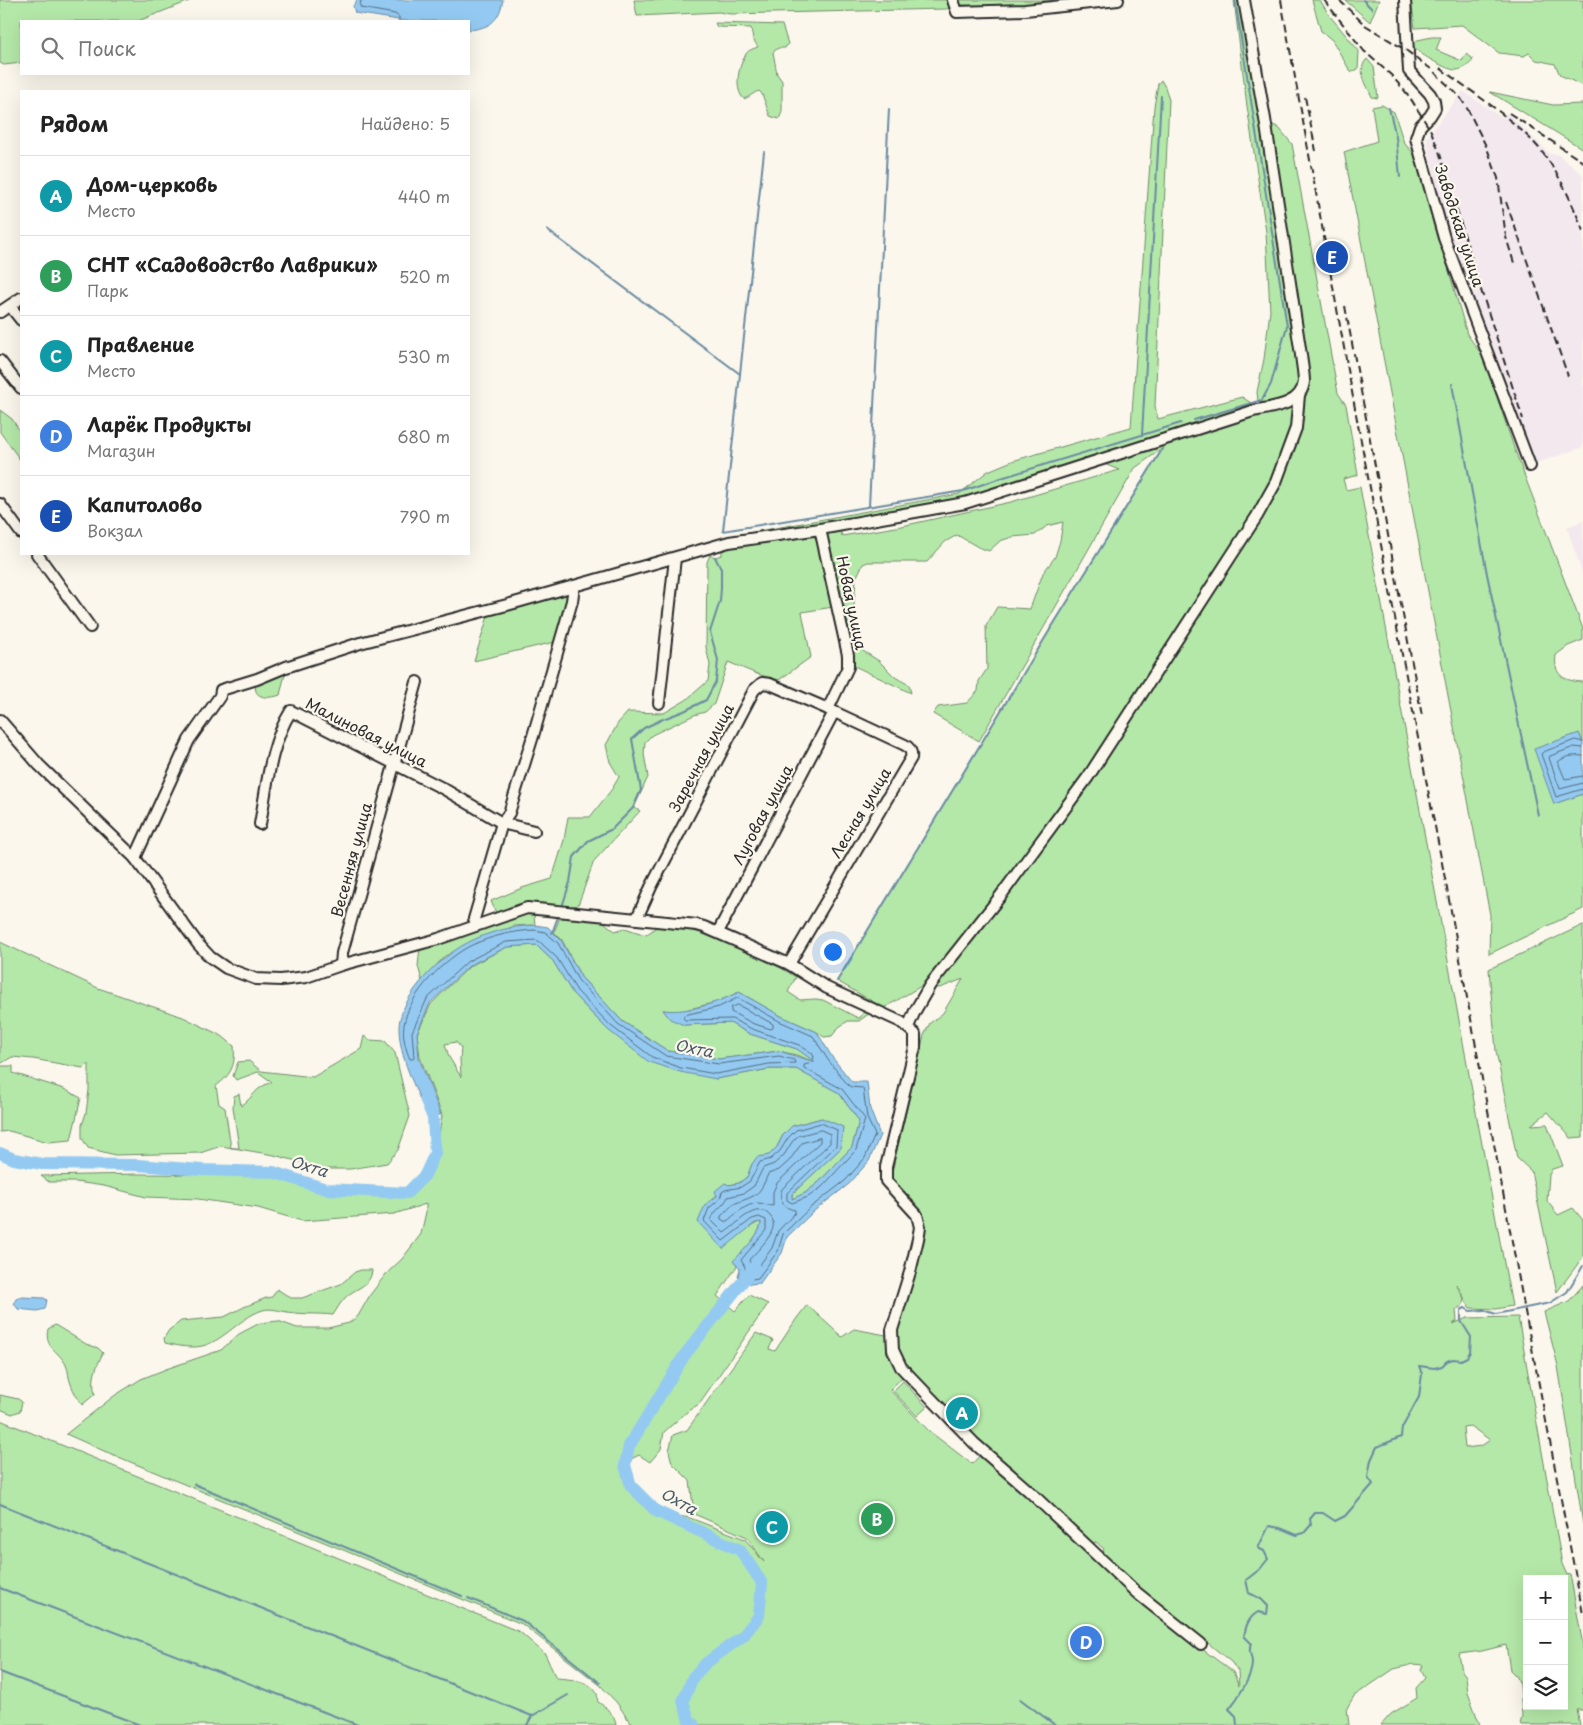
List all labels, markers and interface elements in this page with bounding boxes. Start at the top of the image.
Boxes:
search box [20,20,470,75]
icon: search [38,34,66,62]
text: Поиск [78,34,136,62]
text: Рядом [40,107,108,139]
text: Найдено: 5 [361,111,450,135]
street label: Заводская улица [1430,162,1491,290]
text: Дом-церковь [87,170,217,198]
text: A [50,184,62,208]
text: 440 m [398,184,450,208]
text: Место [87,198,136,222]
pin: E [1316,238,1348,276]
text: СНТ «Садоводство Лаврики» [87,250,378,278]
text: B [51,264,61,288]
text: 520 m [399,264,450,288]
text: Парк [87,278,128,302]
text: Правление [87,330,194,358]
text: C [50,344,62,368]
text: 530 m [397,344,450,368]
text: Место [87,358,136,382]
text: Ларёк Продукты [87,410,251,438]
text: D [50,424,62,448]
text: 680 m [397,424,450,448]
text: Магазин [87,438,156,462]
text: Капитолово [87,490,202,518]
text: E [51,504,61,528]
text: 790 m [400,504,450,528]
text: Вокзал [87,518,143,542]
street label: Новая улица [831,554,874,652]
street label: Малиновая улица [302,691,432,773]
street label: Заречная улица [662,699,739,815]
street label: Луговая улица [726,760,798,868]
street label: Лесная улица [824,762,896,862]
street label: Весенняя улица [324,799,377,920]
your location [820,939,846,965]
water label: Охта [673,1032,716,1063]
water label: Охта [287,1148,332,1182]
pin: A [946,1394,978,1432]
water label: Охта [657,1480,703,1520]
pin: B [861,1500,893,1538]
pin: C [756,1508,788,1546]
map controls [1523,1575,1568,1710]
button: + [1523,1575,1568,1620]
button: − [1523,1620,1568,1665]
pin: D [1070,1623,1102,1661]
button: layers [1523,1665,1568,1710]

